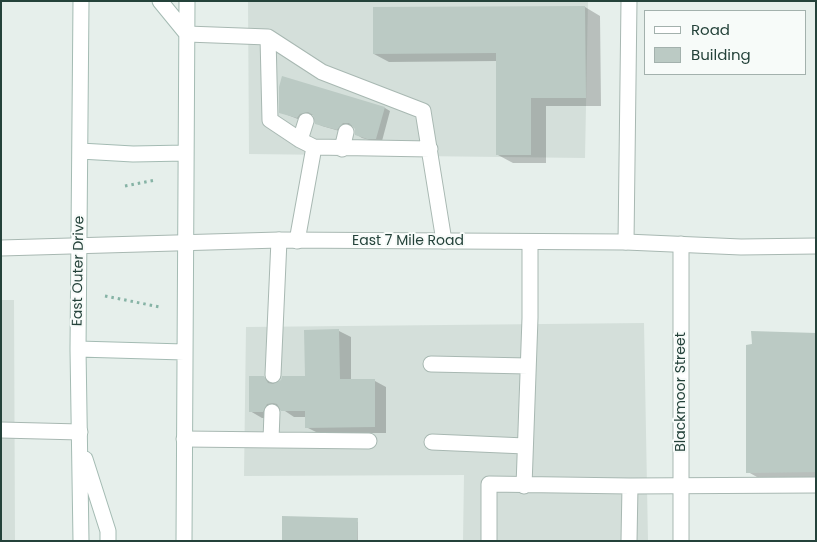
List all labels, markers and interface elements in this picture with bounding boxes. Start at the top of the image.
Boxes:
legend [644,10,807,75]
text: Road [691,19,730,40]
text: Building [691,44,751,65]
street label: East Outer Drive [70,216,88,326]
street label: East 7 Mile Road [352,233,464,249]
street label: Blackmoor Street [673,332,689,452]

